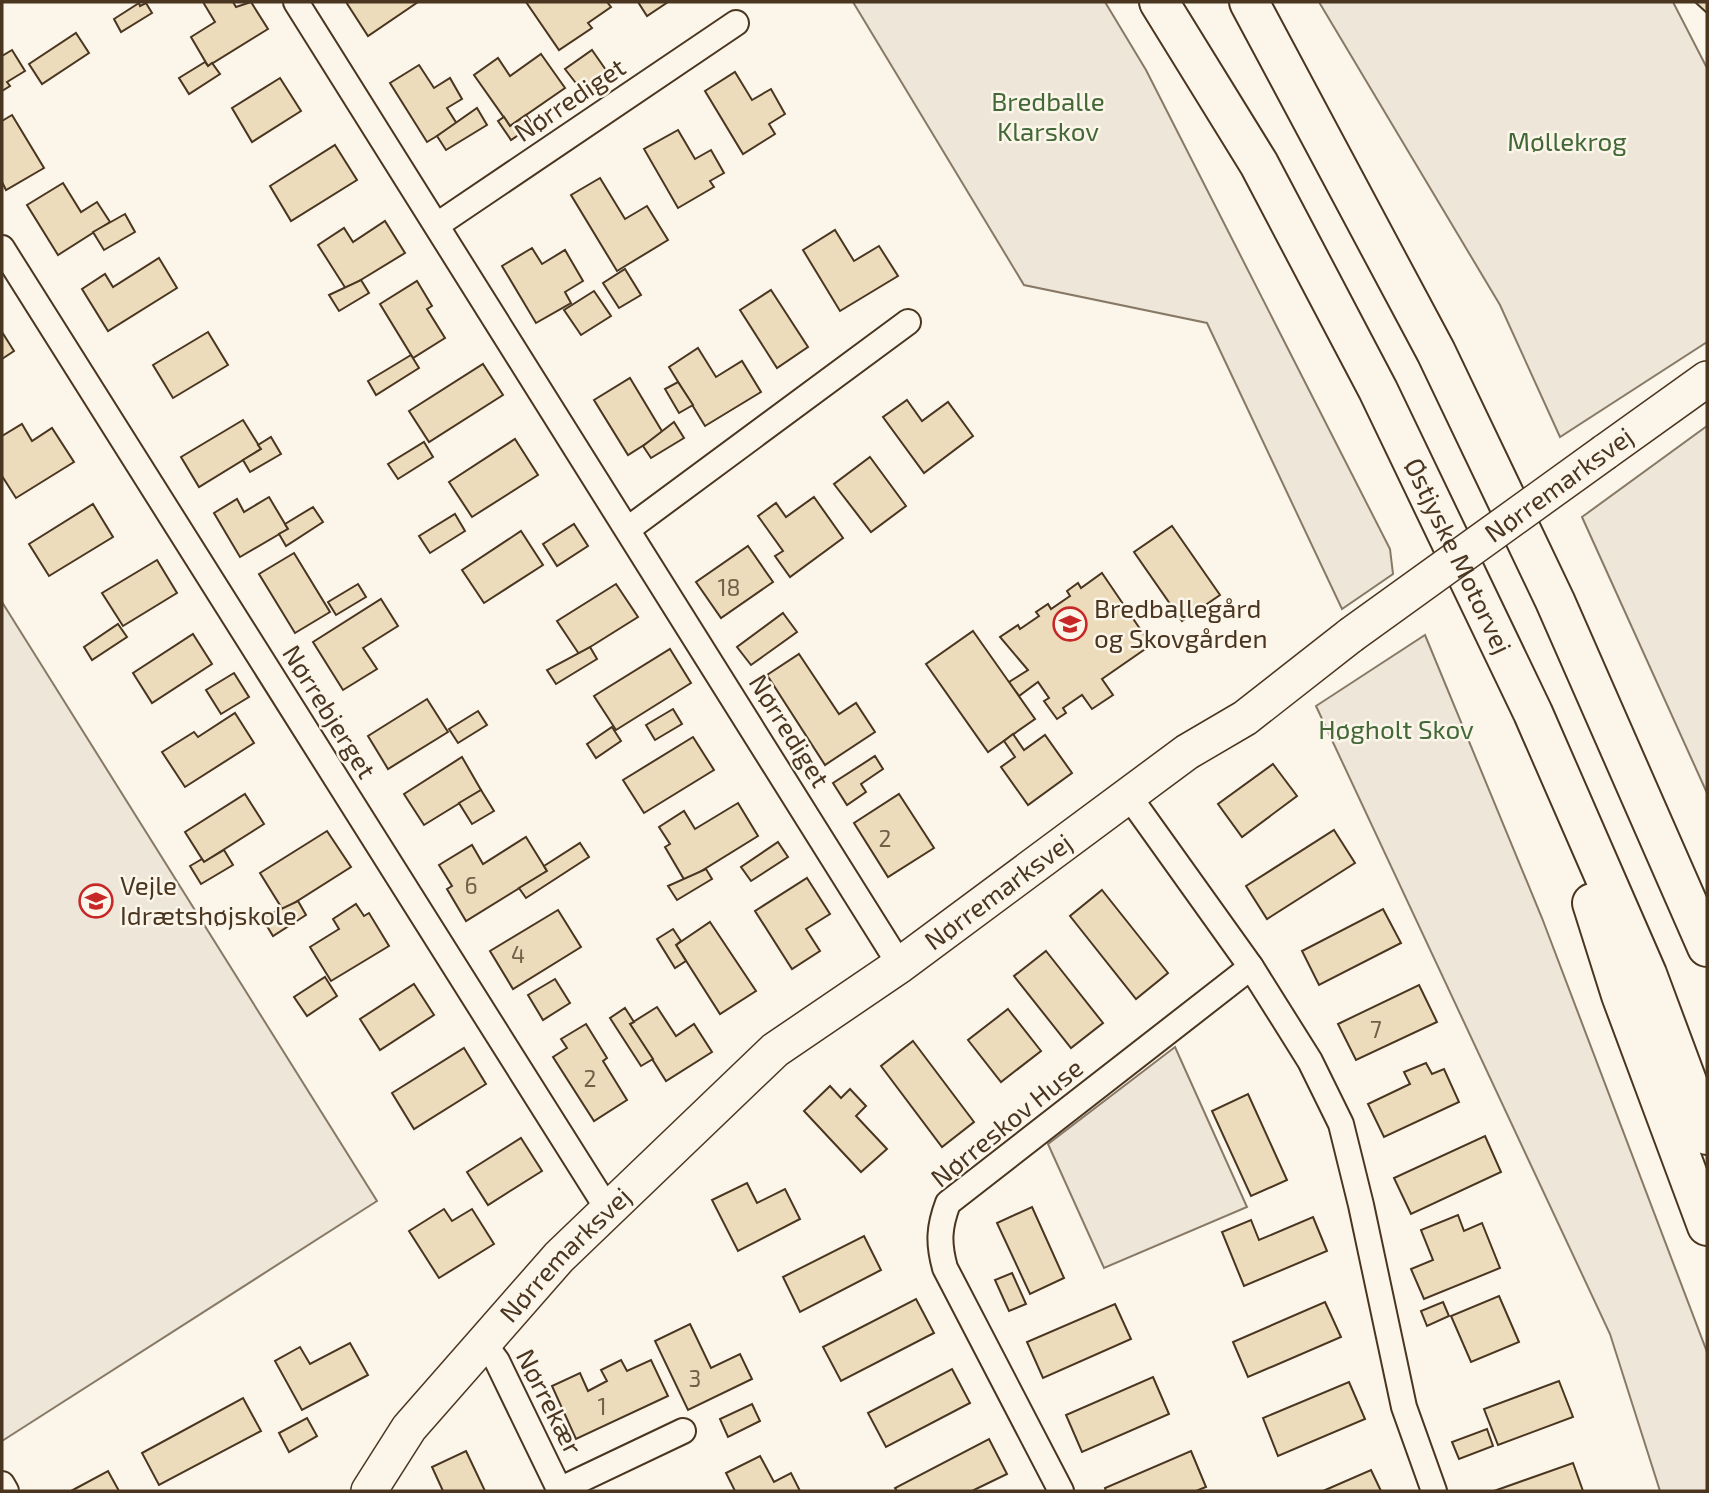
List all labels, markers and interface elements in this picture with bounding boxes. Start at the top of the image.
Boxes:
street label: Nørrediget [508,50,631,147]
park label: Bredballe Klarskov [991,85,1105,146]
park label: Møllekrog [1507,125,1627,156]
street label: Nørremarksvej [1478,420,1638,548]
street label: Østjyske Motorvej [1399,453,1519,658]
house number: 18 [717,573,741,601]
place label: Bredballegård og Skovgården [1094,592,1268,653]
school or university icon: Bredballegård og Skovgården [1051,605,1089,643]
street label: Nørrebjerget [277,639,384,784]
street label: Nørrediget [743,668,837,792]
park label: Høgholt Skov [1318,713,1474,744]
house number: 2 [879,824,891,852]
street label: Nørremarksvej [918,826,1077,956]
place label: Vejle Idrætshøjskole [120,869,297,930]
house number: 6 [464,871,478,899]
school or university icon: Vejle Idrætshøjskole [77,882,115,920]
house number: 4 [511,940,525,968]
house number: 7 [1370,1015,1382,1043]
street label: Nørreskov Huse [924,1051,1088,1193]
house number: 2 [584,1064,596,1092]
street label: Nørremarksvej [492,1180,636,1328]
street label: Nørrekær [511,1344,590,1459]
house number: 3 [689,1364,701,1392]
house number: 1 [597,1392,607,1420]

